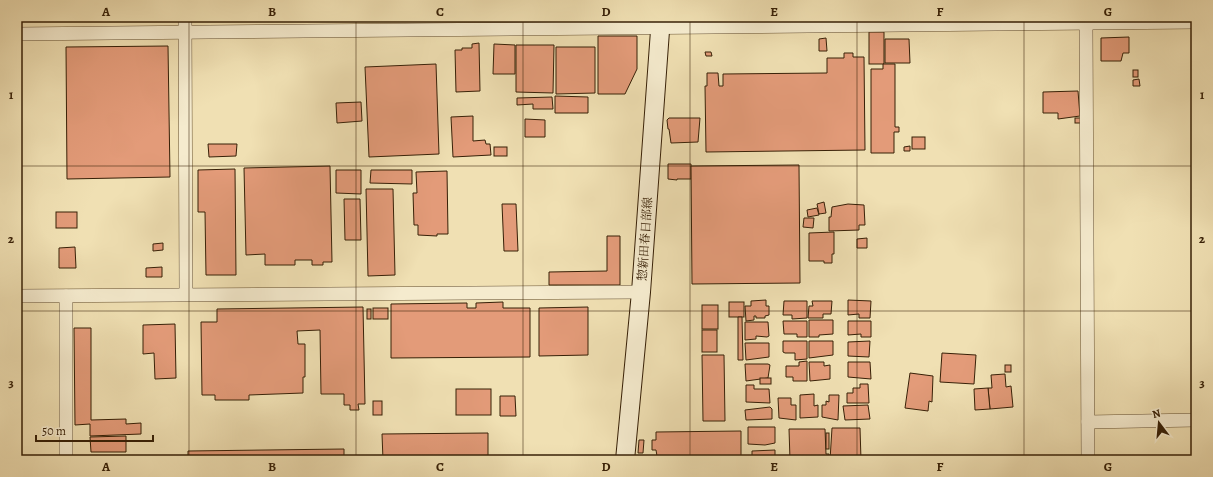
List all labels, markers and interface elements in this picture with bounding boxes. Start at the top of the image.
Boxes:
text: A [101,3,111,20]
text: B [268,3,276,20]
text: C [436,3,444,20]
text: D [601,3,611,20]
text: E [770,3,778,20]
text: F [937,3,944,20]
text: G [1104,3,1112,20]
text: 1 [9,86,14,103]
text: 1 [1200,86,1205,103]
street label: 惣新田春日部線 [634,197,656,281]
text: 2 [8,230,15,247]
text: 2 [1199,230,1206,247]
text: 3 [8,374,14,391]
text: 3 [1199,374,1205,391]
north arrow [1139,403,1179,443]
text: N [1150,406,1162,422]
scale bar [36,417,153,443]
text: 50 m [42,423,66,439]
text: A [101,458,111,475]
text: B [268,458,276,475]
text: C [436,458,444,475]
text: D [601,458,611,475]
text: E [770,458,778,475]
text: F [937,458,944,475]
text: G [1104,458,1112,475]

